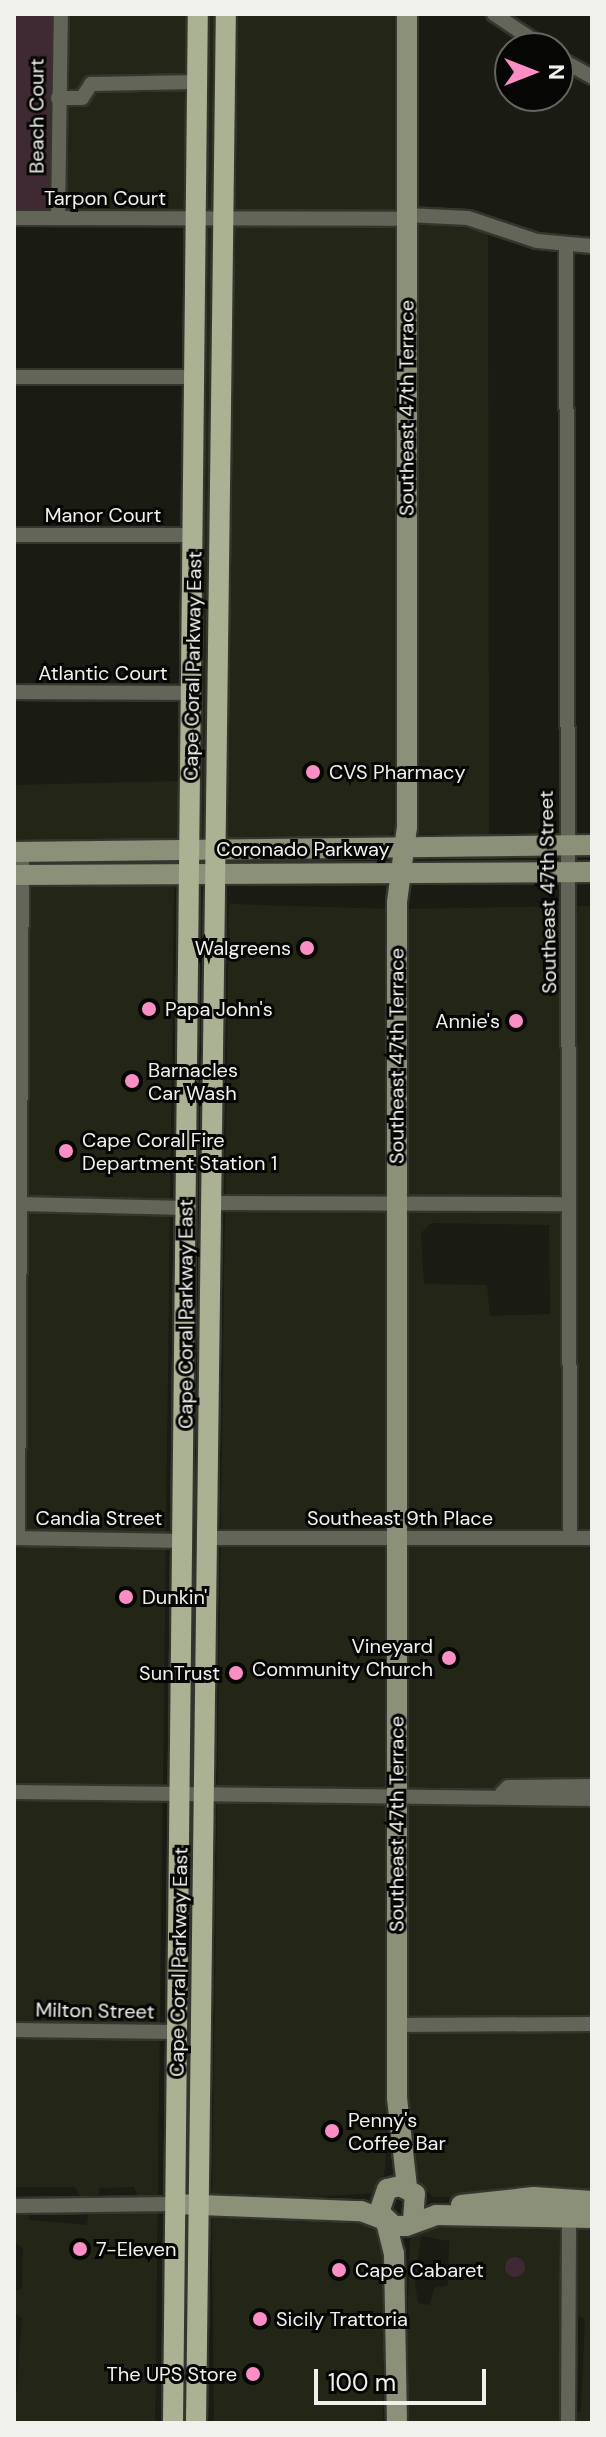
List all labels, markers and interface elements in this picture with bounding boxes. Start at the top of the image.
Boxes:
north arrow [494,32,574,112]
street label: Beach Court [25,58,49,174]
text: N [542,64,571,80]
street label: Tarpon Court [44,186,166,210]
street label: Southeast 47th Terrace [395,300,419,516]
street label: Manor Court [45,503,161,527]
street label: Cape Coral Parkway East [179,551,207,781]
street label: Atlantic Court [38,661,168,685]
place label: CVS Pharmacy [329,760,466,784]
marker: CVS Pharmacy [304,763,322,781]
street label: Southeast 47th Street [534,790,562,994]
street label: Coronado Parkway [216,837,390,861]
place label: Walgreens [195,936,291,960]
marker: Walgreens [298,939,316,957]
street label: Southeast 47th Terrace [385,948,409,1164]
place label: Papa John's [165,997,273,1021]
marker: Papa John's [140,1000,158,1018]
place label: Annie's [435,1009,500,1033]
marker: Annie's [507,1012,525,1030]
place label: Barnacles Car Wash [148,1058,238,1105]
marker: Barnacles Car Wash [123,1072,141,1090]
place label: Cape Coral Fire Department Station 1 [82,1128,277,1175]
marker: Cape Coral Fire Department Station 1 [57,1142,75,1160]
street label: Cape Coral Parkway East [174,1199,198,1429]
street label: Candia Street [36,1506,162,1530]
street label: Southeast 9th Place [307,1506,493,1530]
place label: Dunkin' [142,1585,207,1609]
marker: Dunkin' [117,1588,135,1606]
place label: Vineyard Community Church [252,1634,433,1681]
marker: Vineyard Community Church [440,1649,458,1667]
place label: SunTrust [139,1661,220,1685]
marker: SunTrust [227,1664,245,1682]
street label: Southeast 47th Terrace [385,1716,409,1932]
street label: Cape Coral Parkway East [165,1847,193,2077]
street label: Milton Street [35,1998,155,2024]
place label: Penny's Coffee Bar [348,2108,446,2155]
marker: Penny's Coffee Bar [323,2122,341,2140]
place label: 7-Eleven [96,2237,176,2261]
marker: 7-Eleven [71,2240,89,2258]
place label: Cape Cabaret [355,2258,484,2282]
marker: Cape Cabaret [330,2261,348,2279]
place label: Sicily Trattoria [276,2307,408,2331]
marker: Sicily Trattoria [251,2310,269,2328]
scale bar [318,2353,490,2403]
place label: The UPS Store [107,2362,237,2386]
marker: The UPS Store [244,2365,262,2383]
text: 100 m [328,2367,396,2398]

